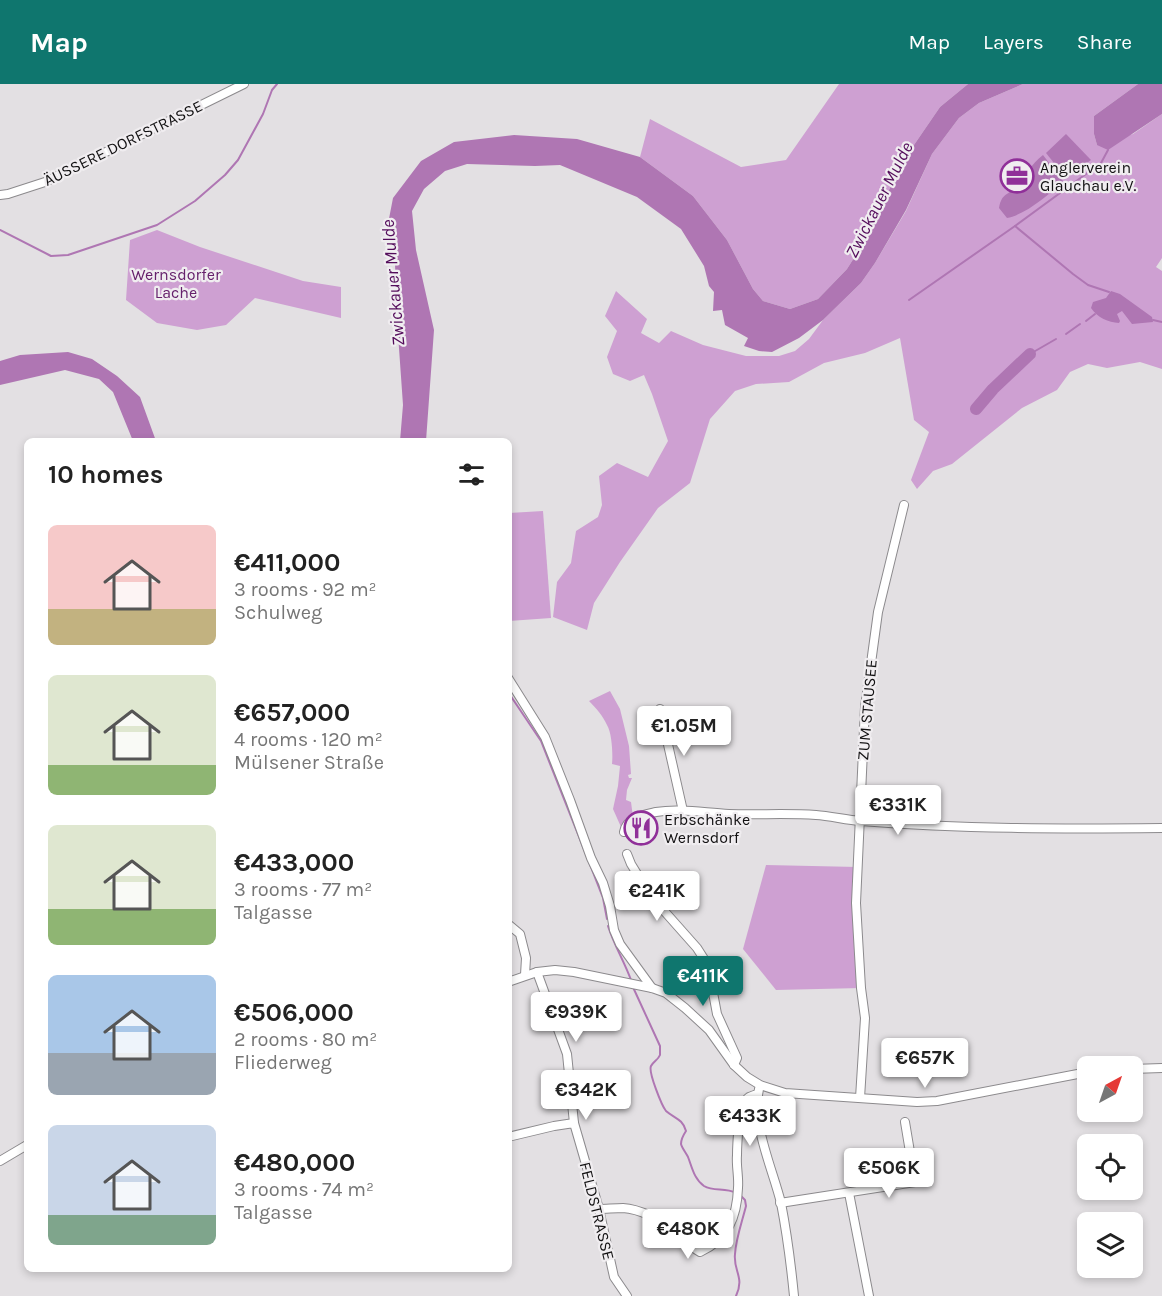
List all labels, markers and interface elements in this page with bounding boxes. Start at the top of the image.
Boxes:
text: Map [30,26,88,59]
text: Map [908,30,950,54]
text: Layers [983,30,1044,54]
text: Share [1077,30,1132,54]
street label: ÄUSSERE DORFSTRASSE [40,96,206,190]
water label: Zwickauer Mulde [840,138,918,262]
office icon: Anglerverein Glauchau e.V. [999,158,1035,194]
place label: Anglerverein Glauchau e.V. [1040,158,1137,195]
water label: Zwickauer Mulde [377,219,409,347]
park label: Wernsdorfer Lache [131,265,221,302]
icon: filters [455,458,488,491]
text: 10 homes [48,459,163,490]
text: €411,000 [234,547,340,578]
icon: home [96,549,168,621]
text: 3 rooms · 92 m² [234,578,377,601]
text: Schulweg [234,601,322,624]
street label: ZUM STAUSEE [853,659,881,761]
text: €657,000 [234,697,350,728]
icon: home [96,699,168,771]
pin: €1.05M [635,706,733,757]
text: €1.05M [651,714,717,737]
text: 4 rooms · 120 m² [234,728,383,751]
text: Mülsener Straße [234,751,384,774]
pin: €331K [856,785,940,836]
text: €331K [869,793,927,816]
restaurant icon: Erbschänke Wernsdorf [623,810,659,846]
place label: Erbschänke Wernsdorf [664,810,750,847]
text: €433,000 [234,847,354,878]
icon: home [96,849,168,921]
pin: €241K [615,871,699,922]
text: 3 rooms · 77 m² [234,878,372,901]
text: €241K [629,879,685,902]
text: Talgasse [234,901,312,924]
pin: €411K [661,956,745,1007]
text: €411K [677,964,729,987]
pin: €939K [534,992,618,1043]
text: €506,000 [234,997,354,1028]
icon: home [96,999,168,1071]
text: €939K [545,1000,607,1023]
text: 2 rooms · 80 m² [234,1028,377,1051]
pin: €657K [883,1038,967,1089]
text: €657K [895,1046,955,1069]
text: Fliederweg [234,1051,332,1074]
north arrow [1077,1056,1143,1122]
map controls [1077,1056,1143,1278]
pin: €342K [544,1070,628,1121]
text: €342K [555,1078,617,1101]
pin: €433K [708,1096,792,1147]
text: €433K [719,1104,781,1127]
button: locate [1077,1134,1143,1200]
text: €480,000 [234,1147,355,1178]
pin: €506K [847,1148,931,1199]
icon: home [96,1149,168,1221]
text: €506K [858,1156,920,1179]
street label: FELDSTRASSE [576,1160,618,1262]
text: 3 rooms · 74 m² [234,1178,374,1201]
text: Talgasse [234,1201,312,1224]
pin: €480K [646,1209,730,1260]
button: layers [1077,1212,1143,1278]
text: €480K [656,1217,720,1240]

